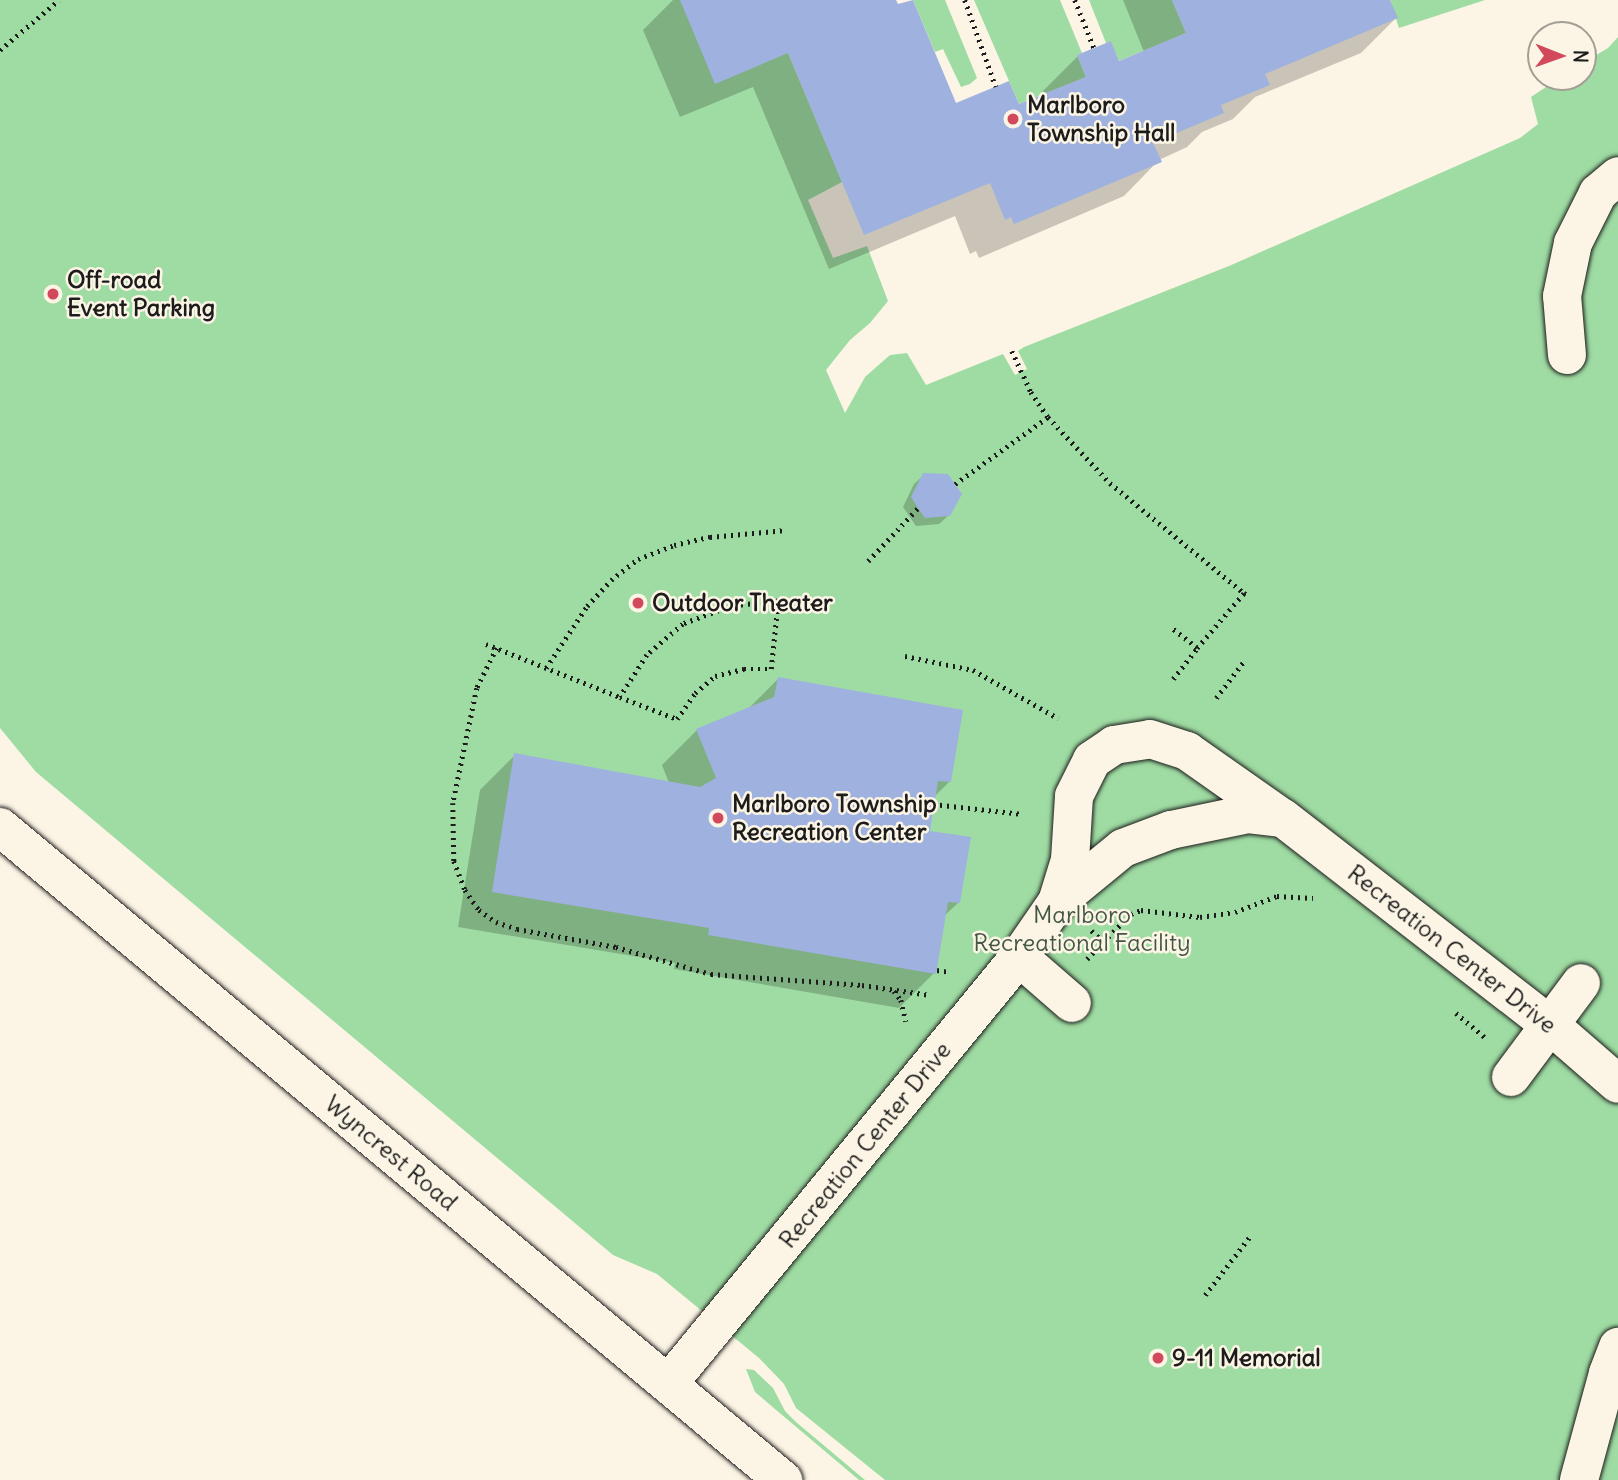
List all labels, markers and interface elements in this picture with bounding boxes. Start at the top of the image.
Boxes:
north arrow [1527,21,1597,91]
text: N [1569,50,1593,63]
place label: Marlboro Township Hall [1027,91,1175,147]
marker: Marlboro Township Hall [1005,111,1021,127]
place label: Off-road Event Parking [67,266,215,322]
marker: Off-road Event Parking [45,286,61,302]
place label: Outdoor Theater [652,589,833,617]
marker: Outdoor Theater [630,595,646,611]
place label: Marlboro Township Recreation Center [732,790,937,846]
marker: Marlboro Township Recreation Center [710,810,726,826]
street label: Recreation Center Drive [1342,859,1562,1039]
park label: Marlboro Recreational Facility [973,901,1191,957]
street label: Recreation Center Drive [773,1036,957,1254]
street label: Wyncrest Road [319,1089,463,1217]
place label: 9-11 Memorial [1172,1344,1321,1372]
marker: 9-11 Memorial [1150,1350,1166,1366]

